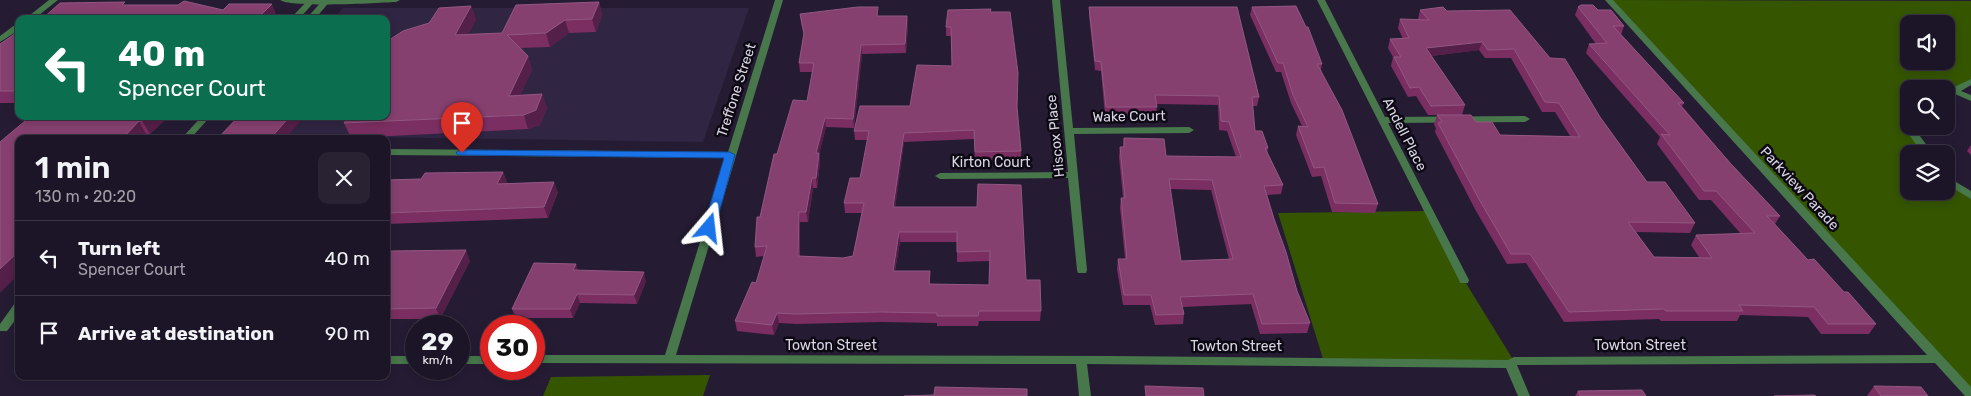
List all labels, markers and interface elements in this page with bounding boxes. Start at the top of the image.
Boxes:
map controls [1900,15,1955,200]
button: sound [1900,15,1955,70]
text: 40 m [118,33,205,75]
icon: left [35,35,100,100]
street label: Treffone Street [713,41,760,139]
text: Spencer Court [118,75,266,102]
button: search [1900,80,1955,135]
street label: Hiscox Place [1043,94,1068,178]
street label: Andell Place [1379,95,1430,174]
pin [441,102,483,153]
street label: Wake Court [1092,107,1166,126]
icon: arrive [448,109,476,137]
street label: Parkview Parade [1757,143,1843,234]
button: layers [1900,145,1955,200]
text: 1 min [35,150,110,186]
button: close [318,152,370,204]
street label: Kirton Court [951,154,1031,171]
text: 130 m · 20:20 [35,187,136,206]
position arrow [682,201,734,253]
text: Turn left [78,237,160,260]
icon: left [35,244,63,272]
text: 40 m [325,247,370,270]
text: Spencer Court [78,260,185,279]
speed limit sign: 30 [480,315,545,380]
icon: arrive [35,319,63,347]
text: Arrive at destination [78,322,274,345]
text: 90 m [325,322,370,345]
text: 29 [421,327,454,356]
street label: Towton Street [785,337,877,354]
street label: Towton Street [1594,337,1686,354]
street label: Towton Street [1190,338,1282,355]
text: km/h [423,353,452,367]

